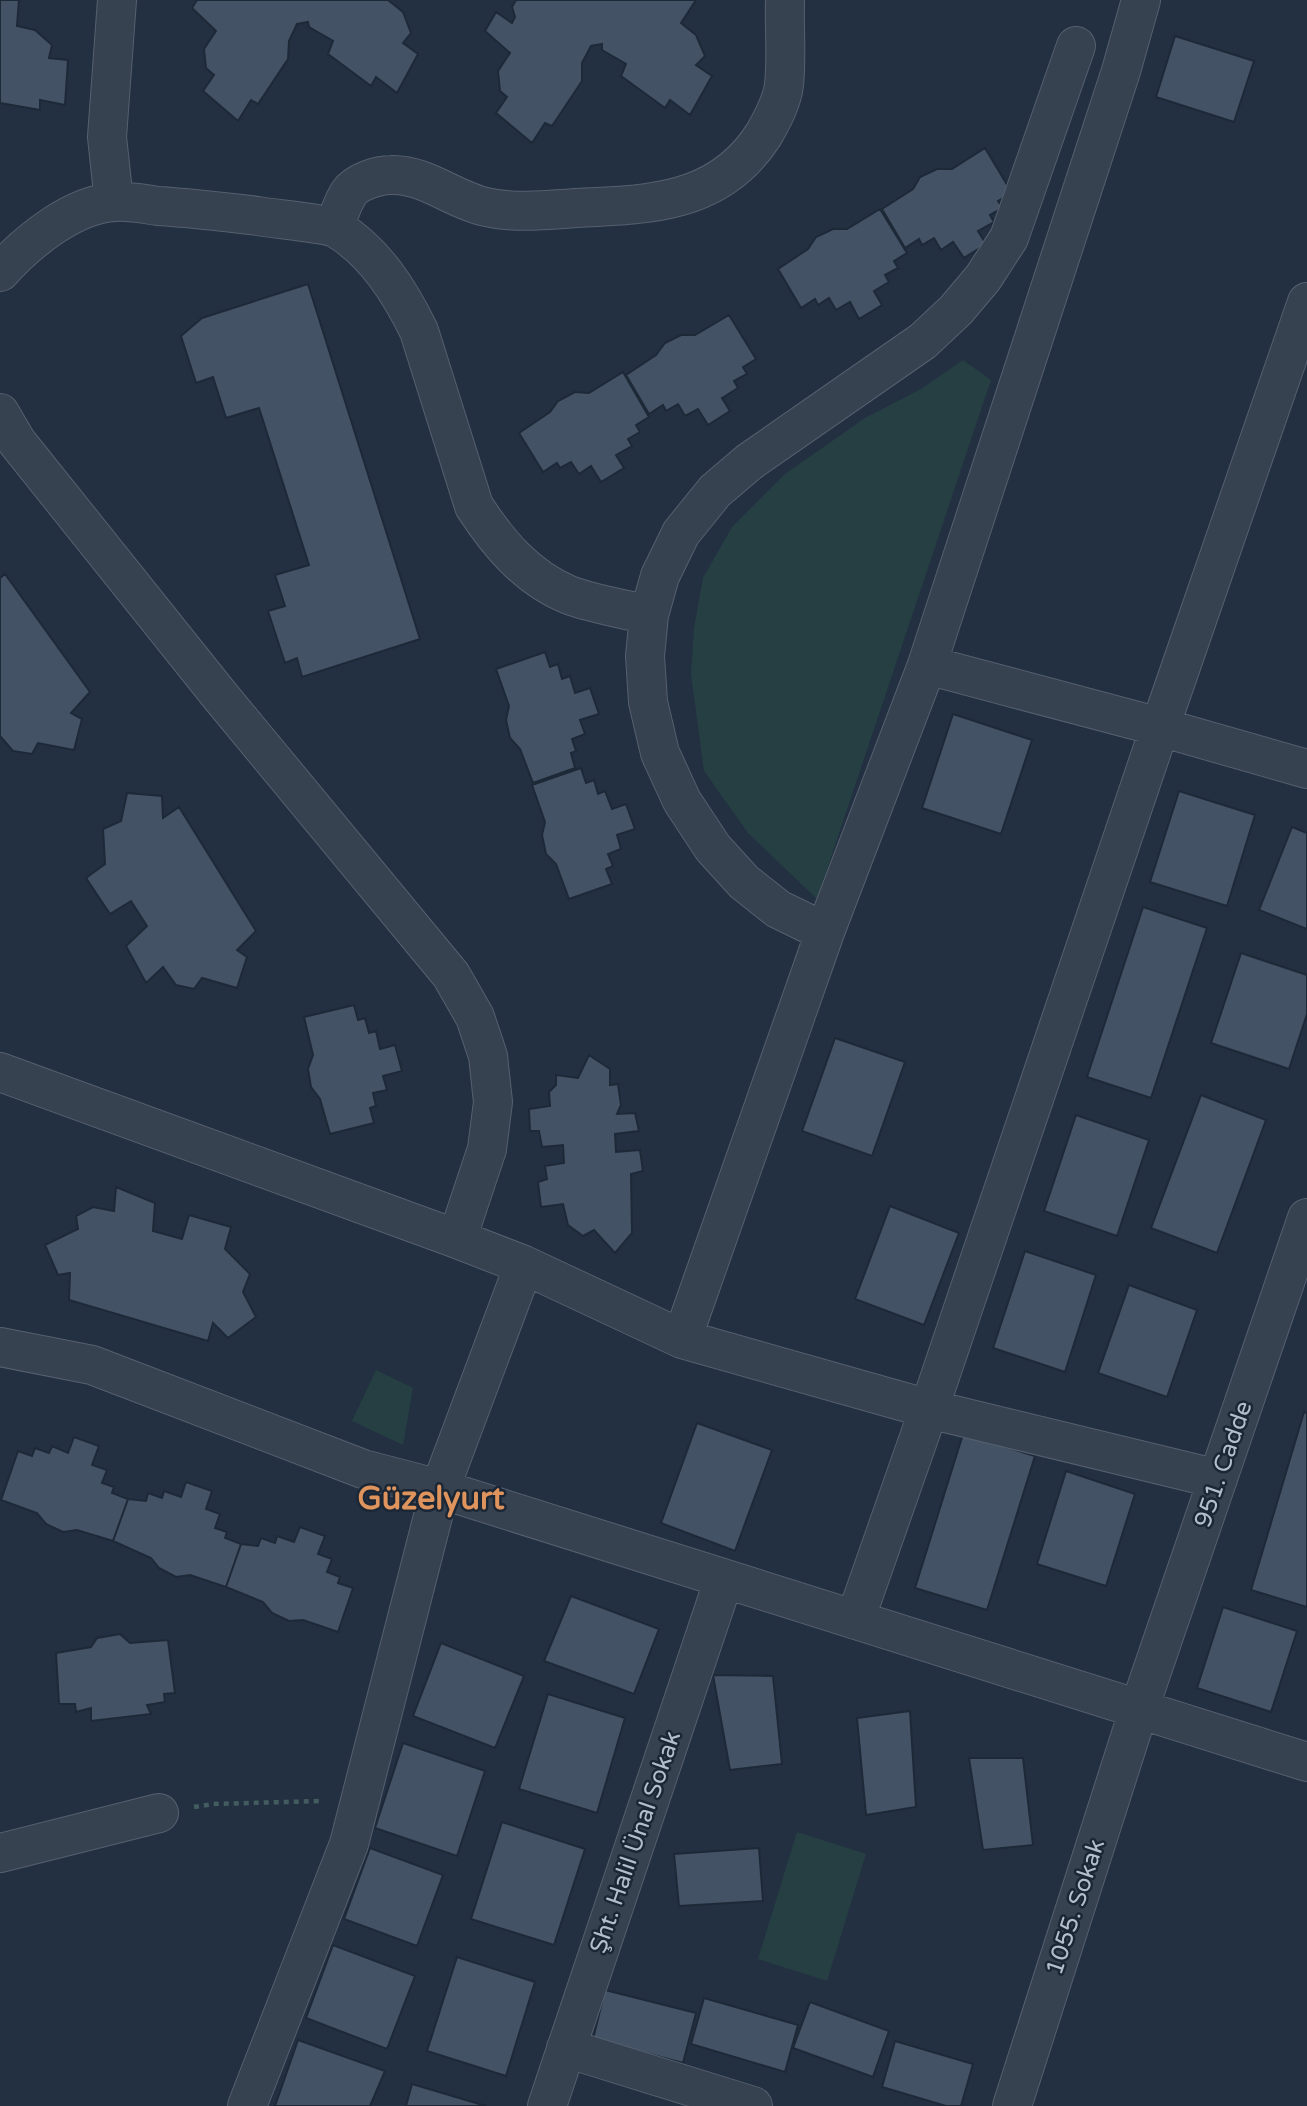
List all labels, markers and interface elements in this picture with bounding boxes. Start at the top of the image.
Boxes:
street label: 951. Cadde [1188,1397,1259,1531]
district label: Güzelyurt [358,1480,505,1518]
street label: Şht. Halil Ünal Sokak [584,1727,687,1957]
street label: 1055. Sokak [1040,1835,1111,1979]

